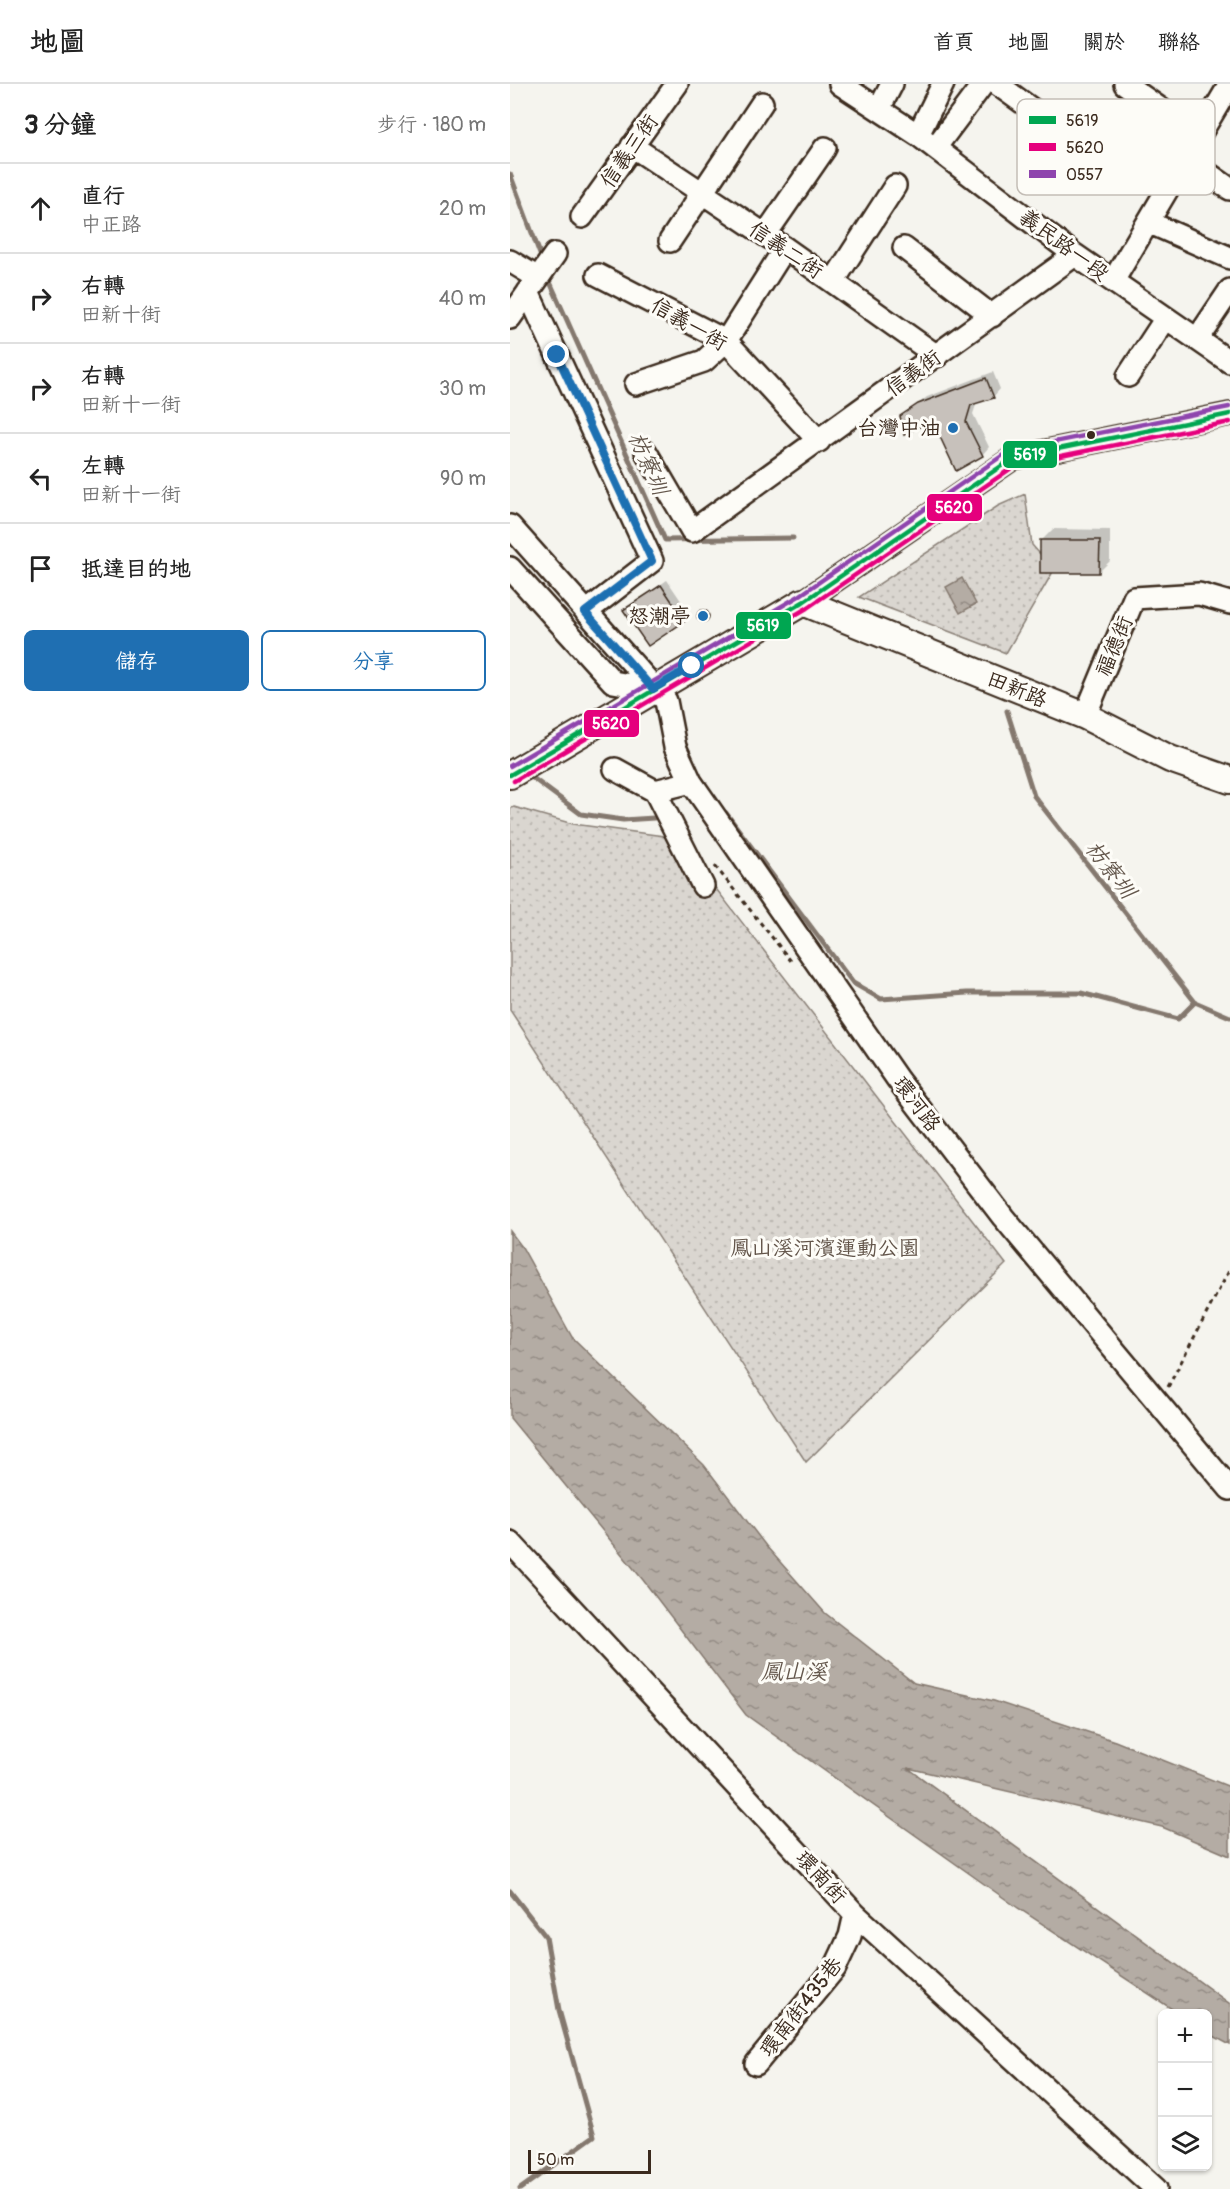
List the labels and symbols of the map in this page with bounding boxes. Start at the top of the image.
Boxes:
legend [1017,99,1215,195]
street label: 信義三街 [594,109,665,193]
text: 5619 [1066,111,1098,131]
text: 5620 [1066,138,1104,158]
text: 0557 [1066,165,1103,185]
street label: 義民路一段 [1013,204,1114,287]
street label: 信義二街 [743,216,828,285]
street label: 信義一街 [646,292,732,357]
route end [543,341,569,367]
street label: 信義街 [880,344,947,403]
place label: 台灣中油 [857,415,941,442]
marker: 台灣中油 [946,421,960,435]
water label: 枋寮圳 [622,428,675,501]
unlabelled marker [1085,429,1097,441]
line badge: 5619 [1002,440,1058,469]
text: 5619 [1014,445,1046,465]
line badge: 5620 [926,493,983,522]
text: 5620 [935,498,973,518]
place label: 怒潮亭 [628,603,691,630]
marker: 怒潮亭 [696,609,710,623]
line badge: 5619 [735,611,792,640]
street label: 福德街 [1090,612,1139,680]
text: 5619 [747,616,779,636]
route start [678,652,704,678]
street label: 田新路 [983,665,1051,714]
line badge: 5620 [583,709,640,738]
text: 5620 [592,714,630,734]
water label: 枋寮圳 [1079,835,1143,906]
street label: 環河路 [887,1071,946,1138]
park label: 鳳山溪河濱運動公園 [731,1235,920,1262]
water label: 鳳山溪 [760,1658,828,1686]
street label: 環南街 [789,1845,852,1910]
street label: 環南街435巷 [754,1952,849,2063]
scale bar [528,2147,651,2174]

